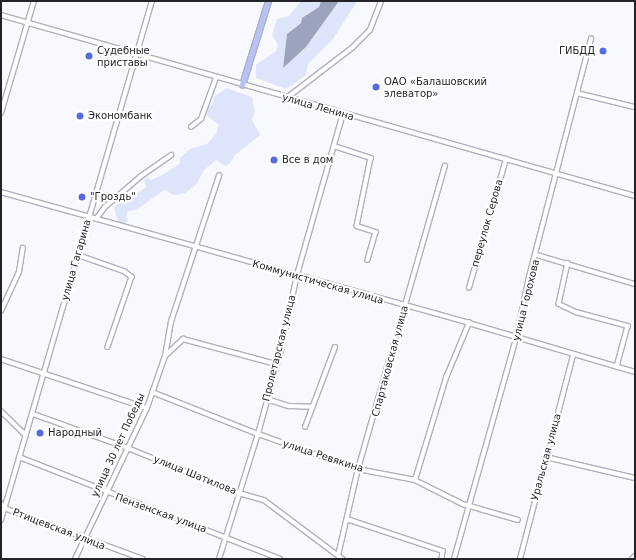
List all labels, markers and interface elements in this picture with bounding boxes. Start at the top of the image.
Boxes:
place label: Судебные приставы [97,44,150,68]
place label: ГИБДД [559,45,595,57]
marker: ГИБДД [598,46,608,56]
marker: Судебные приставы [84,51,94,61]
place label: ОАО «Балашовский элеватор» [384,75,487,98]
marker: ОАО «Балашовский элеватор» [371,82,381,92]
street label: улица Ленина [281,91,355,123]
place label: Экономбанк [88,110,152,122]
marker: Экономбанк [75,111,85,121]
place label: Все в дом [282,154,333,166]
marker: Все в дом [269,155,279,165]
street label: переулок Серова [469,178,505,268]
place label: "Гроздь" [90,191,136,203]
marker: "Гроздь" [77,192,87,202]
street label: улица Гагарина [59,218,93,302]
street label: Коммунистическая улица [251,258,385,306]
street label: улица Горохова [510,258,542,342]
street label: Пролетарская улица [260,293,298,403]
street label: Спартаковская улица [369,304,411,418]
street label: улица 30 лет Победы [89,391,147,499]
street label: Уральская улица [529,412,563,502]
place label: Народный [48,427,102,439]
marker: Народный [35,428,45,438]
street label: улица Ревякина [281,437,365,475]
street label: улица Шатилова [152,453,238,497]
street label: Пензенская улица [113,491,209,535]
street label: Ртищевская улица [11,506,107,552]

